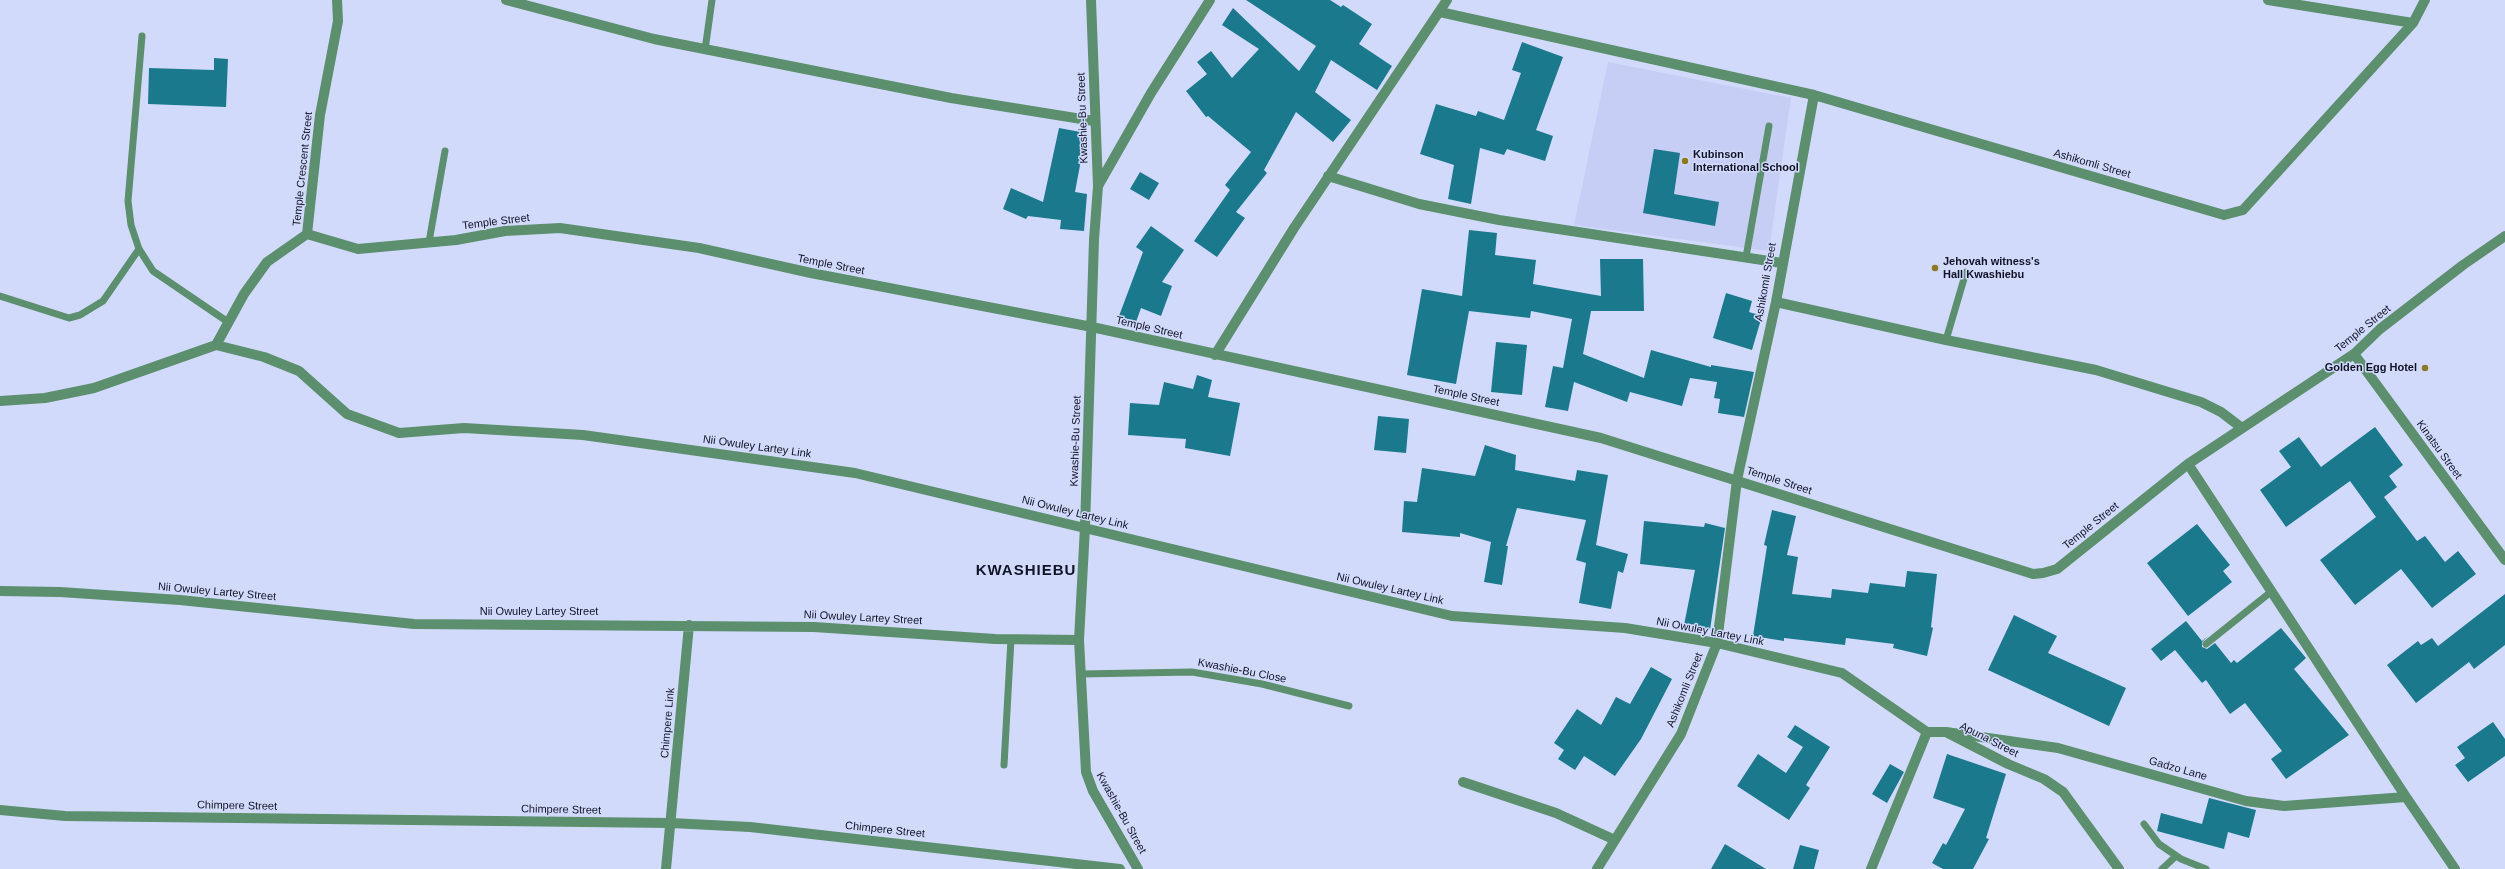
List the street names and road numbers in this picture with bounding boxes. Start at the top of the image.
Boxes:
street label: Kwashie-Bu Street [1075,72,1091,164]
street label: Temple Crescent Street [290,111,316,227]
street label: Ashikomli Street [2052,147,2132,181]
street label: Temple Street [462,211,530,233]
street label: Ashikomli Street [1753,242,1779,322]
street label: Temple Street [796,252,866,278]
street label: Temple Street [2332,303,2394,355]
street label: Temple Street [1114,314,1184,342]
street label: Temple Street [1431,382,1501,410]
street label: Kwashie-Bu Street [1068,395,1084,487]
street label: Kinatsu Street [2413,418,2465,482]
street label: Nii Owuley Lartey Link [702,433,812,461]
street label: Temple Street [1745,464,1813,498]
street label: Nii Owuley Lartey Link [1020,493,1130,533]
street label: Temple Street [2060,500,2122,552]
street label: Nii Owuley Lartey Link [1335,570,1445,608]
street label: Nii Owuley Lartey Street [157,580,277,604]
street label: Nii Owuley Lartey Street [480,605,598,619]
street label: Nii Owuley Lartey Street [803,608,923,628]
street label: Nii Owuley Lartey Link [1655,615,1765,649]
street label: Ashikomli Street [1664,651,1706,729]
street label: Kwashie-Bu Close [1197,656,1287,686]
street label: Chimpere Link [658,687,678,759]
street label: Apuna Street [1957,720,2021,760]
street label: Gadzo Lane [2147,754,2209,784]
street label: Kwashie-Bu Street [1093,770,1149,856]
street label: Chimpere Street [197,799,277,813]
street label: Chimpere Street [521,803,601,817]
street label: Chimpere Street [844,819,926,841]

